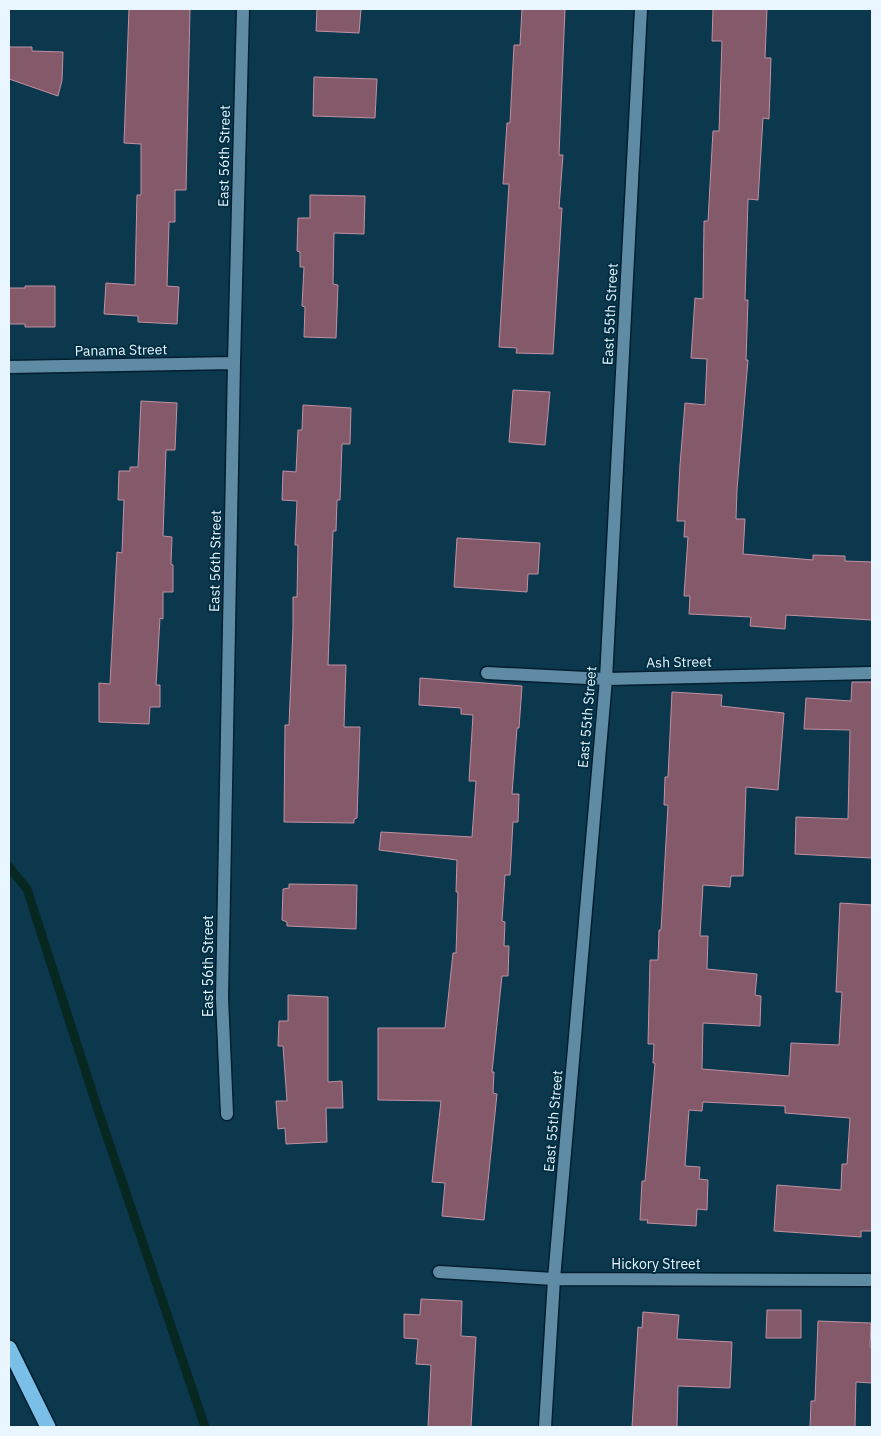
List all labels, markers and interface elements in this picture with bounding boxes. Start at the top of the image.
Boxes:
street label: East 56th Street [214,105,234,207]
street label: East 55th Street [598,263,622,365]
street label: Panama Street [75,340,168,360]
street label: East 56th Street [205,510,225,612]
street label: Ash Street [646,652,712,672]
street label: East 55th Street [574,665,600,769]
street label: East 56th Street [199,915,217,1017]
street label: East 55th Street [540,1069,566,1173]
street label: Hickory Street [611,1255,701,1273]

